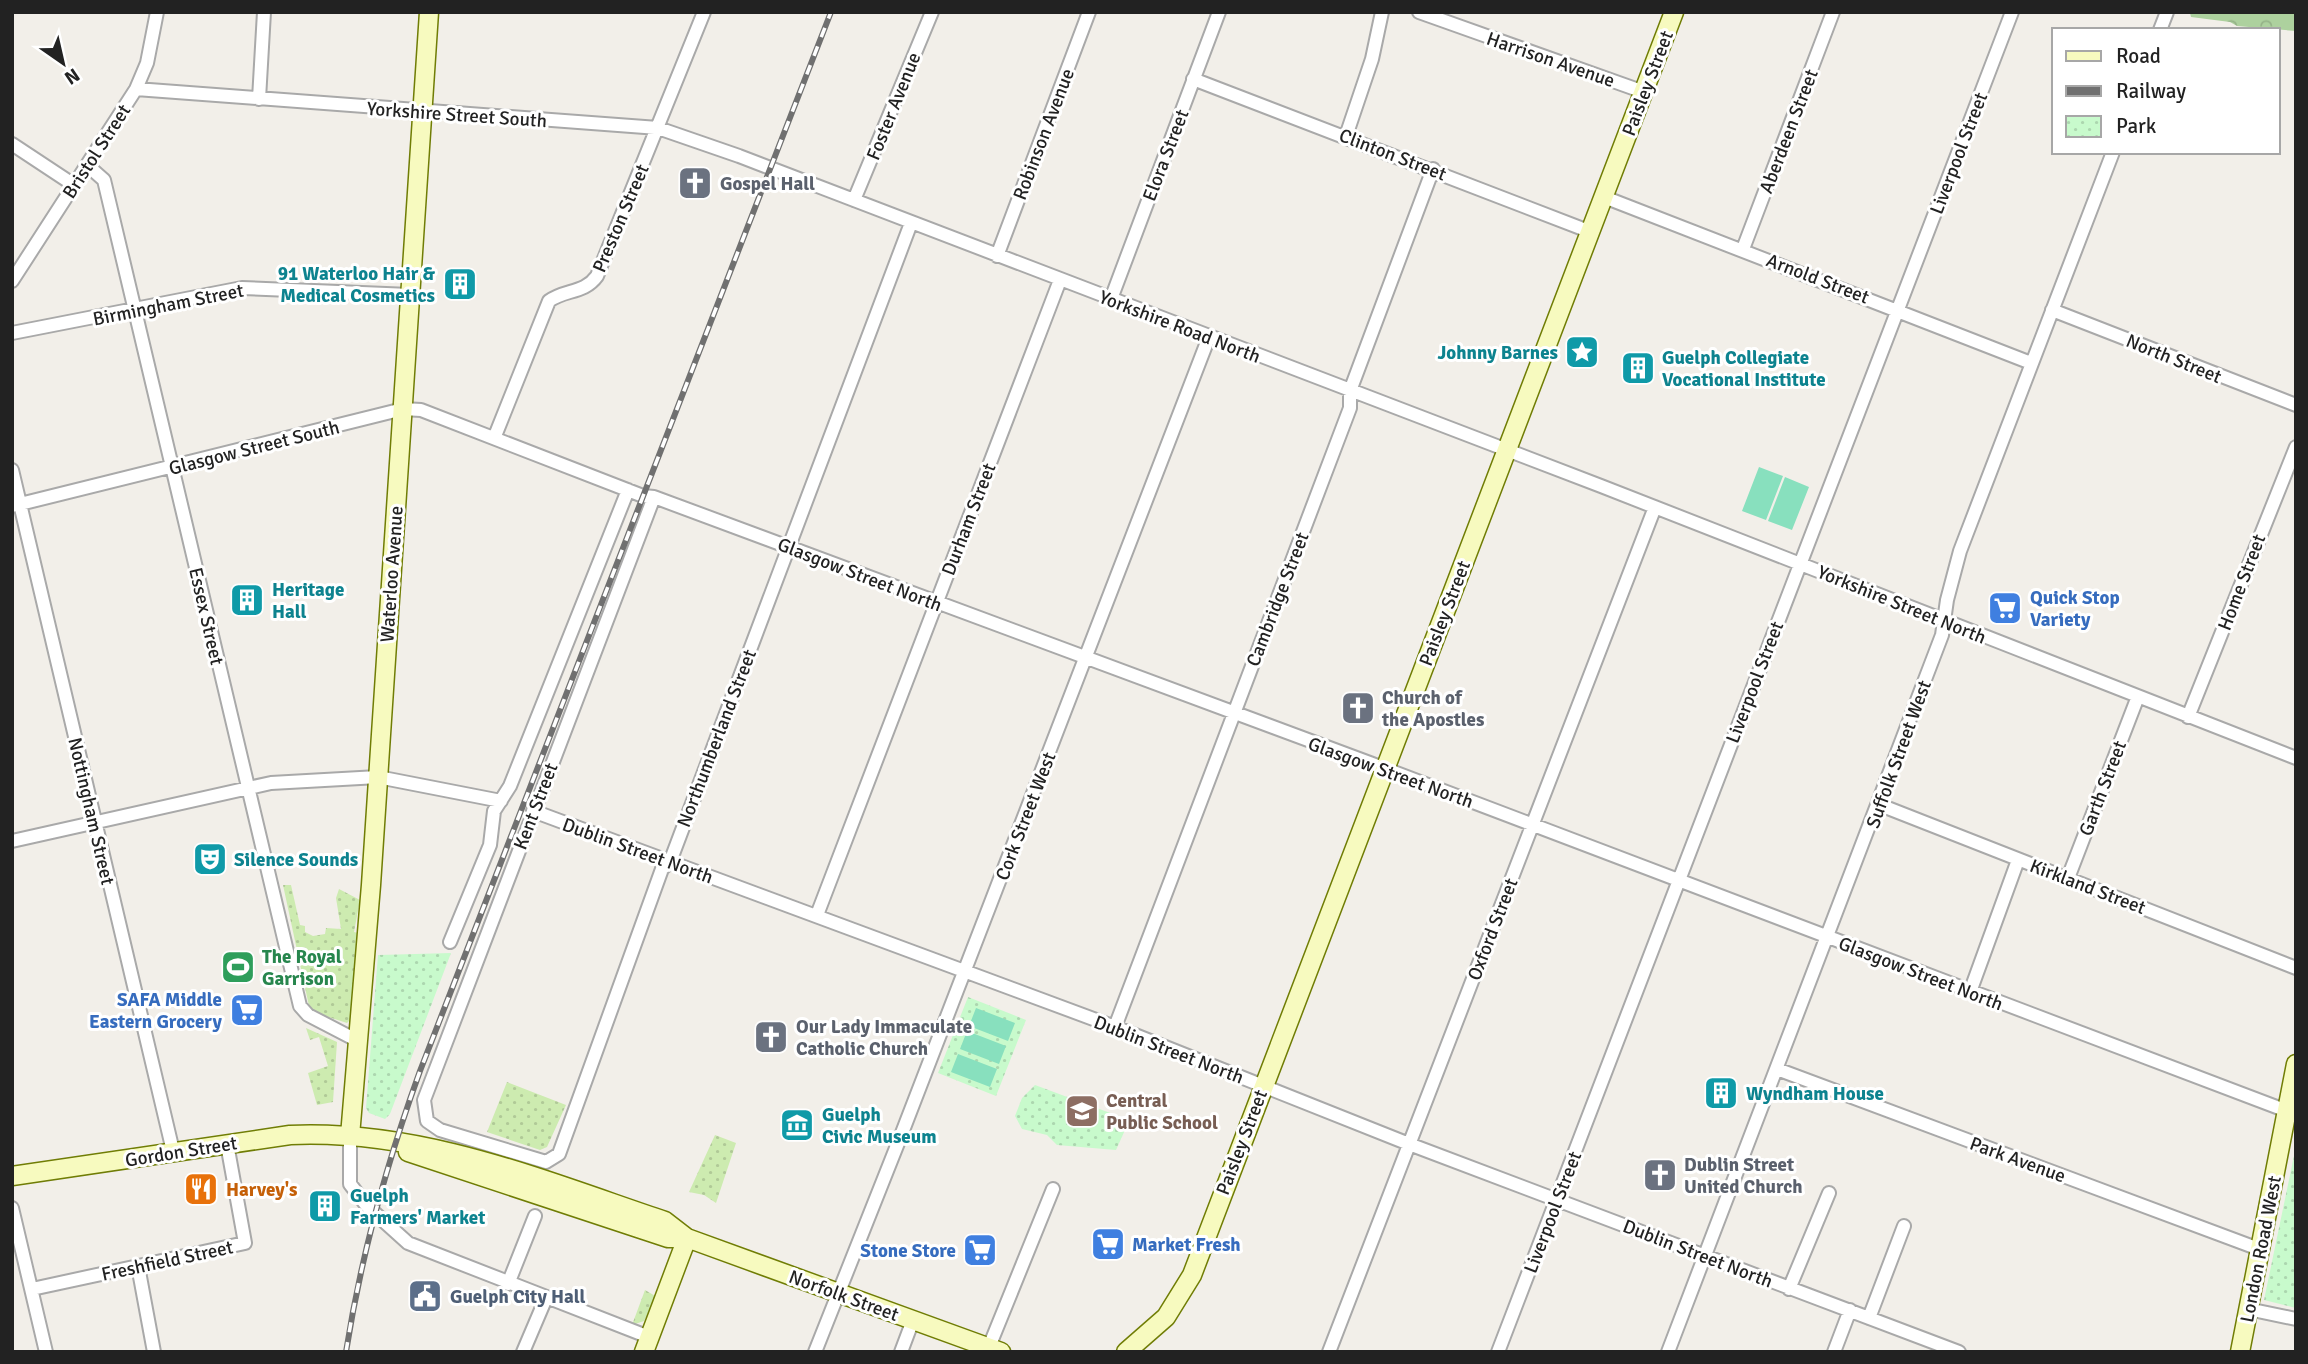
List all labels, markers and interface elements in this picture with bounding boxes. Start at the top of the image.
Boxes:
street label: Harrison Avenue [1483,27,1618,93]
street label: Paisley Street [1617,27,1679,139]
north arrow [28,28,98,98]
legend [2052,28,2280,154]
text: Road [2116,43,2161,69]
street label: Foster Avenue [861,49,926,164]
text: N [60,63,84,90]
street label: Robinson Avenue [1008,65,1080,203]
street label: Aberdeen Street [1754,66,1824,197]
text: Railway [2116,78,2186,104]
street label: Liverpool Street [1925,89,1993,218]
street label: Yorkshire Street South [366,97,548,133]
street label: Bristol Street [57,100,136,203]
street label: Elora Street [1137,106,1194,205]
text: Park [2116,113,2157,139]
street label: Clinton Street [1336,124,1450,186]
street label: Preston Street [587,160,655,276]
church icon: Gospel Hall [676,164,714,202]
place label: Gospel Hall [720,172,815,196]
street label: Arnold Street [1763,248,1873,310]
place label: 91 Waterloo Hair & Medical Cosmetics [278,262,436,308]
building icon: 91 Waterloo Hair & Medical Cosmetics [441,265,479,303]
street label: Birmingham Street [91,279,246,331]
street label: Yorkshire Road North [1096,285,1264,369]
street label: North Street [2122,329,2225,389]
place icon: Johnny Barnes [1563,333,1601,371]
place label: Johnny Barnes [1437,341,1558,365]
place label: Guelph Collegiate Vocational Institute [1662,346,1826,392]
building icon: Guelph Collegiate Vocational Institute [1619,349,1657,387]
street label: Glasgow Street South [166,415,342,481]
street label: Durham Street [936,459,1001,579]
street label: Waterloo Avenue [375,505,409,643]
street label: Cambridge Street [1241,528,1315,670]
street label: Home Street [2213,531,2271,634]
street label: Glasgow Street North [774,533,945,617]
street label: Paisley Street [1414,557,1476,669]
street label: Yorkshire Street North [1814,560,1989,650]
street label: Essex Street [183,565,229,668]
place label: Heritage Hall [272,578,344,624]
building icon: Heritage Hall [228,581,266,619]
place label: Quick Stop Variety [2030,586,2120,632]
supermarket icon: Quick Stop Variety [1986,589,2024,627]
street label: Liverpool Street [1721,618,1789,747]
street label: Northumberland Street [672,646,762,831]
street label: Suffolk Street West [1861,677,1937,832]
place label: Church of the Apostles [1381,686,1484,732]
church icon: Church of the Apostles [1339,689,1377,727]
street label: Glasgow Street North [1305,732,1477,814]
street label: Nottingham Street [62,735,120,888]
street label: Garth Street [2074,737,2132,839]
street label: Cork Street West [990,749,1062,884]
street label: Kent Street [508,759,564,853]
street label: Dublin Street North [559,813,716,889]
theatre icon: Silence Sounds [191,840,229,878]
place label: Silence Sounds [234,848,358,872]
street label: Kirkland Street [2026,854,2149,920]
street label: Oxford Street [1462,874,1524,984]
street label: Glasgow Street North [1835,932,2006,1016]
place label: The Royal Garrison [262,945,342,991]
sports icon: The Royal Garrison [219,948,257,986]
place label: SAFA Middle Eastern Grocery [89,988,223,1034]
supermarket icon: SAFA Middle Eastern Grocery [228,991,266,1029]
street label: Dublin Street North [1090,1010,1247,1090]
place label: Our Lady Immaculate Catholic Church [796,1015,972,1061]
church icon: Our Lady Immaculate Catholic Church [752,1018,790,1056]
building icon: Wyndham House [1702,1074,1740,1112]
place label: Wyndham House [1746,1082,1884,1106]
street label: Paisley Street [1211,1086,1273,1198]
place label: Central Public School [1106,1089,1218,1135]
school or university icon: Central Public School [1063,1092,1101,1130]
place label: Guelph Civic Museum [822,1103,937,1149]
museum icon: Guelph Civic Museum [778,1106,816,1144]
street label: Gordon Street [124,1131,239,1173]
street label: Park Avenue [1967,1132,2069,1188]
street label: Liverpool Street [1519,1148,1587,1277]
place label: Dublin Street United Church [1684,1153,1803,1199]
church icon: Dublin Street United Church [1641,1156,1679,1194]
restaurant icon: Harvey's [182,1170,220,1208]
street label: London Road West [2235,1173,2287,1325]
place label: Harvey's [226,1178,298,1202]
place label: Guelph Farmers' Market [350,1184,485,1230]
building icon: Guelph Farmers' Market [306,1187,344,1225]
street label: Dublin Street North [1619,1214,1776,1294]
supermarket icon: Market Fresh [1089,1225,1127,1263]
supermarket icon: Stone Store [961,1231,999,1269]
place label: Market Fresh [1132,1233,1241,1257]
street label: Freshfield Street [99,1235,236,1287]
place label: Stone Store [860,1239,956,1263]
street label: Norfolk Street [785,1265,902,1327]
public building icon: Guelph City Hall [406,1277,444,1315]
place label: Guelph City Hall [450,1285,586,1309]

